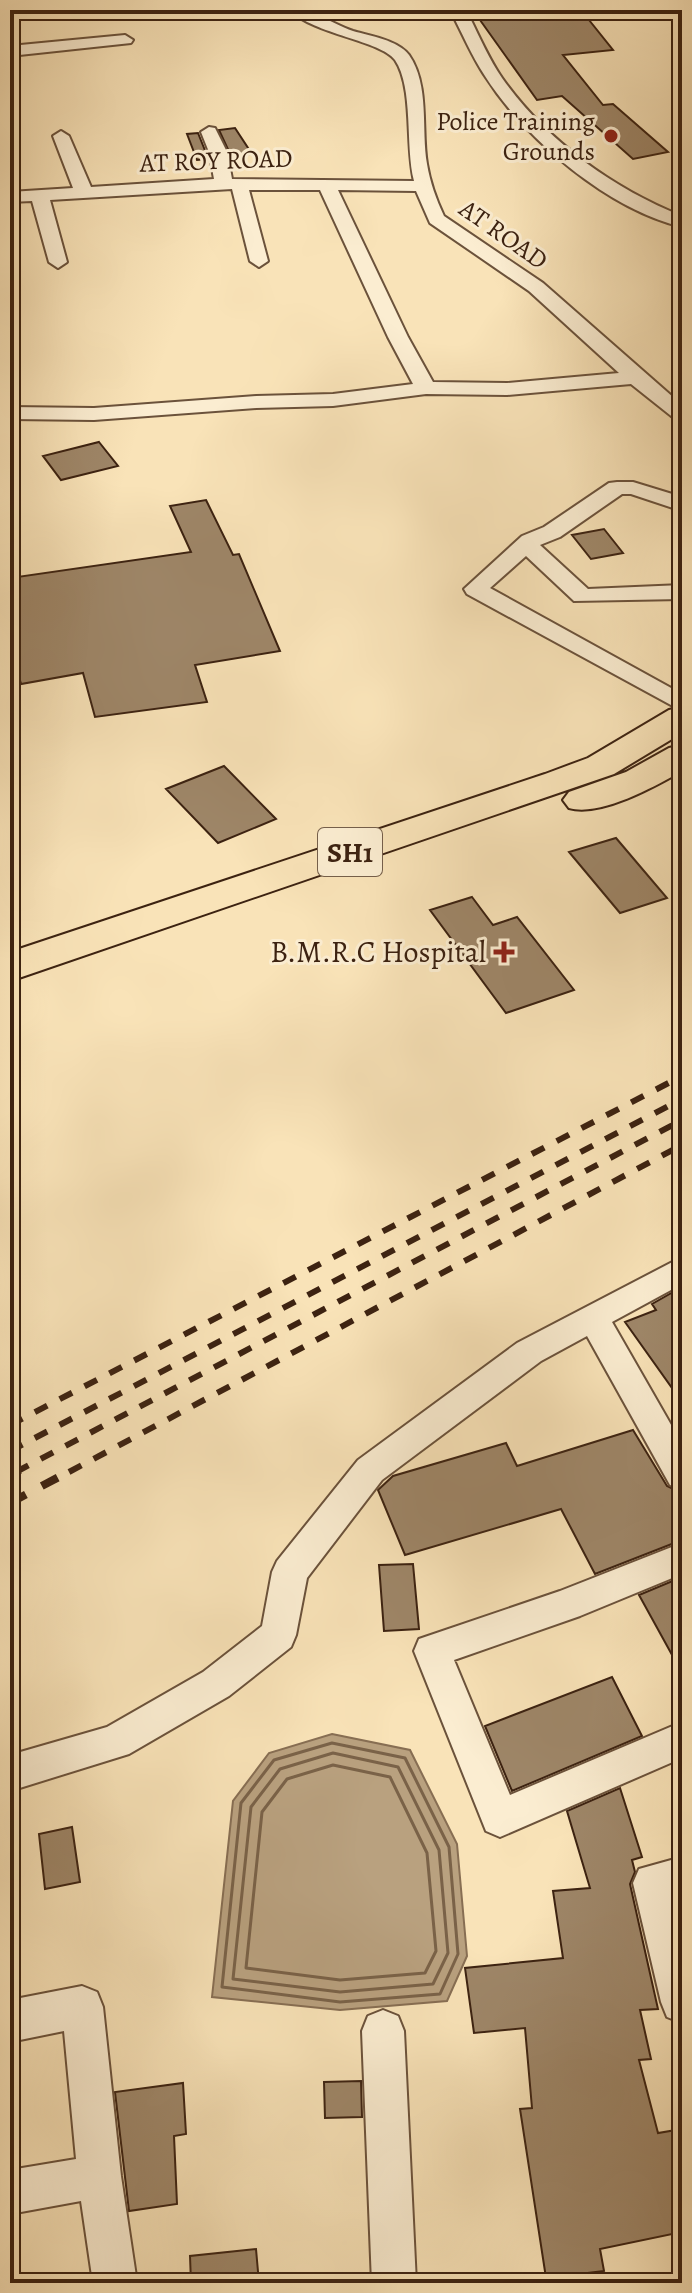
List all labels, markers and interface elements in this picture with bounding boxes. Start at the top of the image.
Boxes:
place label: Police Training Grounds [436,104,595,169]
marker: Police Training Grounds [602,127,620,145]
street label: AT ROY ROAD [138,140,293,181]
street label: AT ROAD [452,191,555,278]
road number: SH1 [318,828,382,876]
place label: B.M.R.C Hospital [270,932,486,972]
marker: B.M.R.C Hospital [493,941,515,963]

